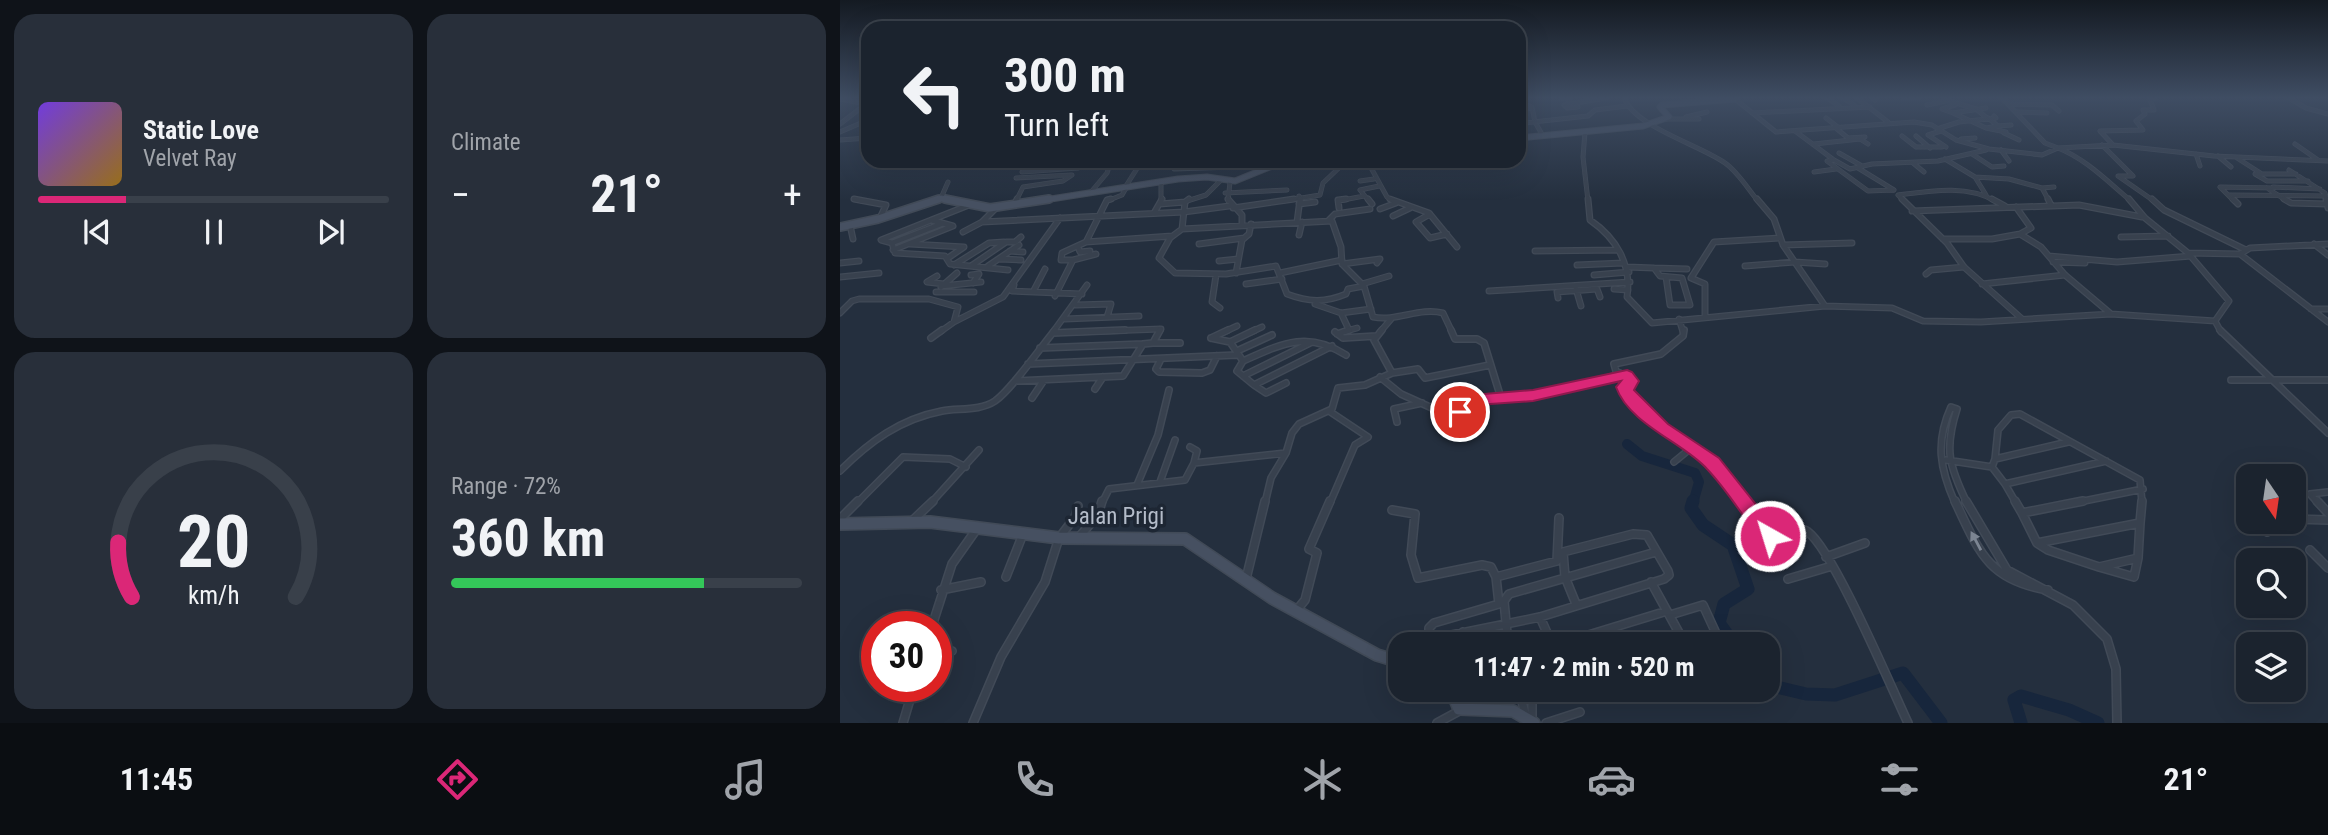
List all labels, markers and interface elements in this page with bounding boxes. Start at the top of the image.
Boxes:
text: 300 m [1004,47,1126,104]
icon: left [889,49,980,140]
text: Turn left [1004,106,1109,144]
text: Static Love [143,115,259,145]
text: Climate [451,129,521,156]
text: Velvet Ray [143,145,237,172]
text: 21° [590,164,663,225]
text: − [451,173,470,217]
text: + [783,173,802,217]
icon: previous [78,213,116,251]
icon: pause [195,213,233,251]
icon: next [312,213,350,251]
pin [1430,382,1490,442]
icon: arrive [1441,393,1479,431]
north arrow [2236,464,2306,534]
map controls [2236,464,2306,702]
text: Range · 72% [451,473,561,500]
text: 20 [177,499,250,585]
position arrow [1733,499,1807,573]
street label: Jalan Prigi [1068,503,1164,530]
text: 360 km [451,508,605,569]
one-way arrow [1970,531,1981,551]
button: search [2236,548,2306,618]
text: km/h [188,580,239,609]
speed limit sign: 30 [861,611,952,702]
button: layers [2236,632,2306,702]
text: 11:47 · 2 min · 520 m [1474,652,1694,682]
icon: directions [433,755,482,804]
icon: music [721,755,770,804]
icon: phone [1010,755,1059,804]
icon: climate [1298,755,1347,804]
icon: car [1587,755,1636,804]
icon: filters [1875,755,1924,804]
text: 11:45 [120,760,193,798]
text: 21° [2163,760,2208,798]

